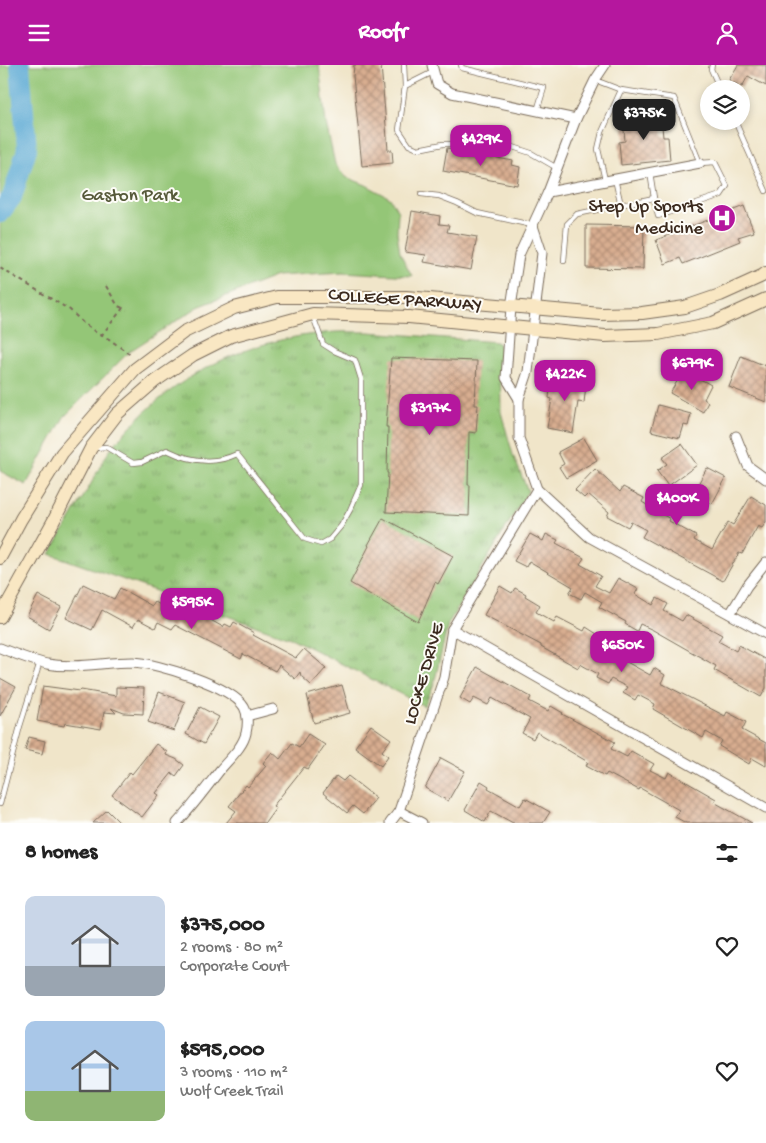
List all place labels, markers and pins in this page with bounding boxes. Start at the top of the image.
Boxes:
pin: $375K [609,99,679,141]
pin: $429K [446,124,516,167]
place label: Step Up Sports Medicine [588,196,704,241]
hospital icon: Step Up Sports Medicine [707,203,737,233]
pin: $679K [657,349,727,391]
pin: $422K [530,359,600,402]
pin: $317K [395,393,465,436]
pin: $400K [642,483,712,526]
pin: $595K [157,587,227,630]
pin: $650K [587,631,657,673]

